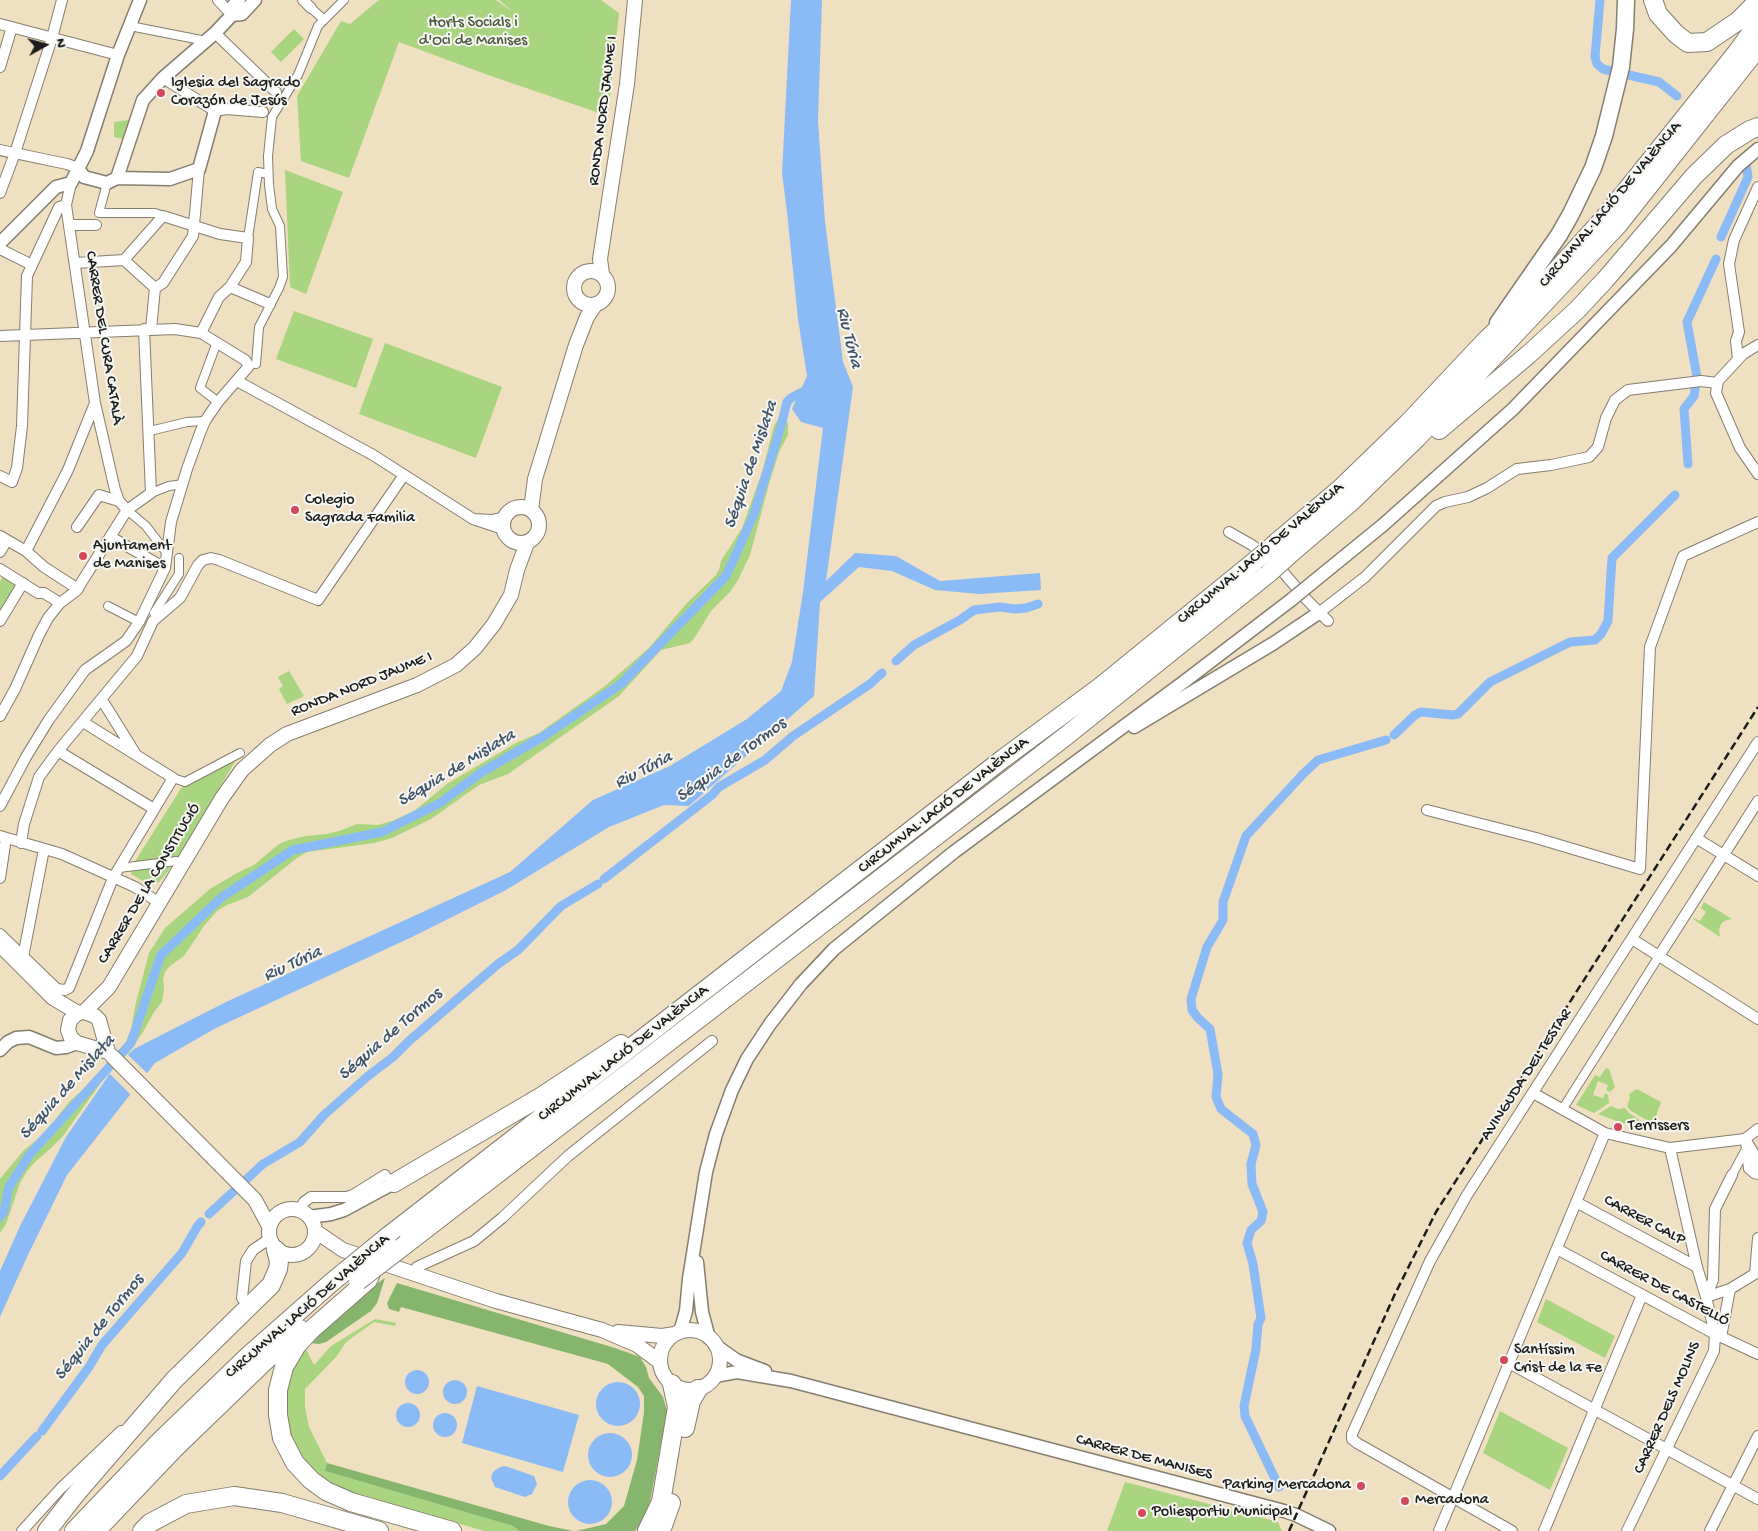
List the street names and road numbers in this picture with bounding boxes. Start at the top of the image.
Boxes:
street label: RONDA NORD JAUME I [585,35,623,187]
street label: CIRCUMVAL·LACIÓ DE VALÈNCIA [1536,118,1686,292]
street label: CARRER DEL CURA CATALÀ [80,250,126,426]
street label: CIRCUMVAL·LACIÓ DE VALÈNCIA [1174,479,1348,629]
street label: RONDA NORD JAUME I [289,648,435,722]
street label: CIRCUMVAL·LACIÓ DE VALÈNCIA [855,733,1033,879]
street label: CARRER DE LA CONSTITUCIÓ [94,800,206,968]
street label: CIRCUMVAL·LACIÓ DE VALÈNCIA [535,981,713,1127]
street label: AVINGUDA DEL TESTAR [1477,1006,1577,1144]
street label: CARRER CALP [1600,1191,1688,1251]
street label: CIRCUMVAL·LACIÓ DE VALÈNCIA [222,1231,394,1383]
street label: CARRER DE CASTELLÓ [1596,1247,1732,1331]
street label: CARRER DELS MOLINS [1630,1339,1706,1477]
street label: CARRER DE MANISES [1073,1431,1215,1485]

